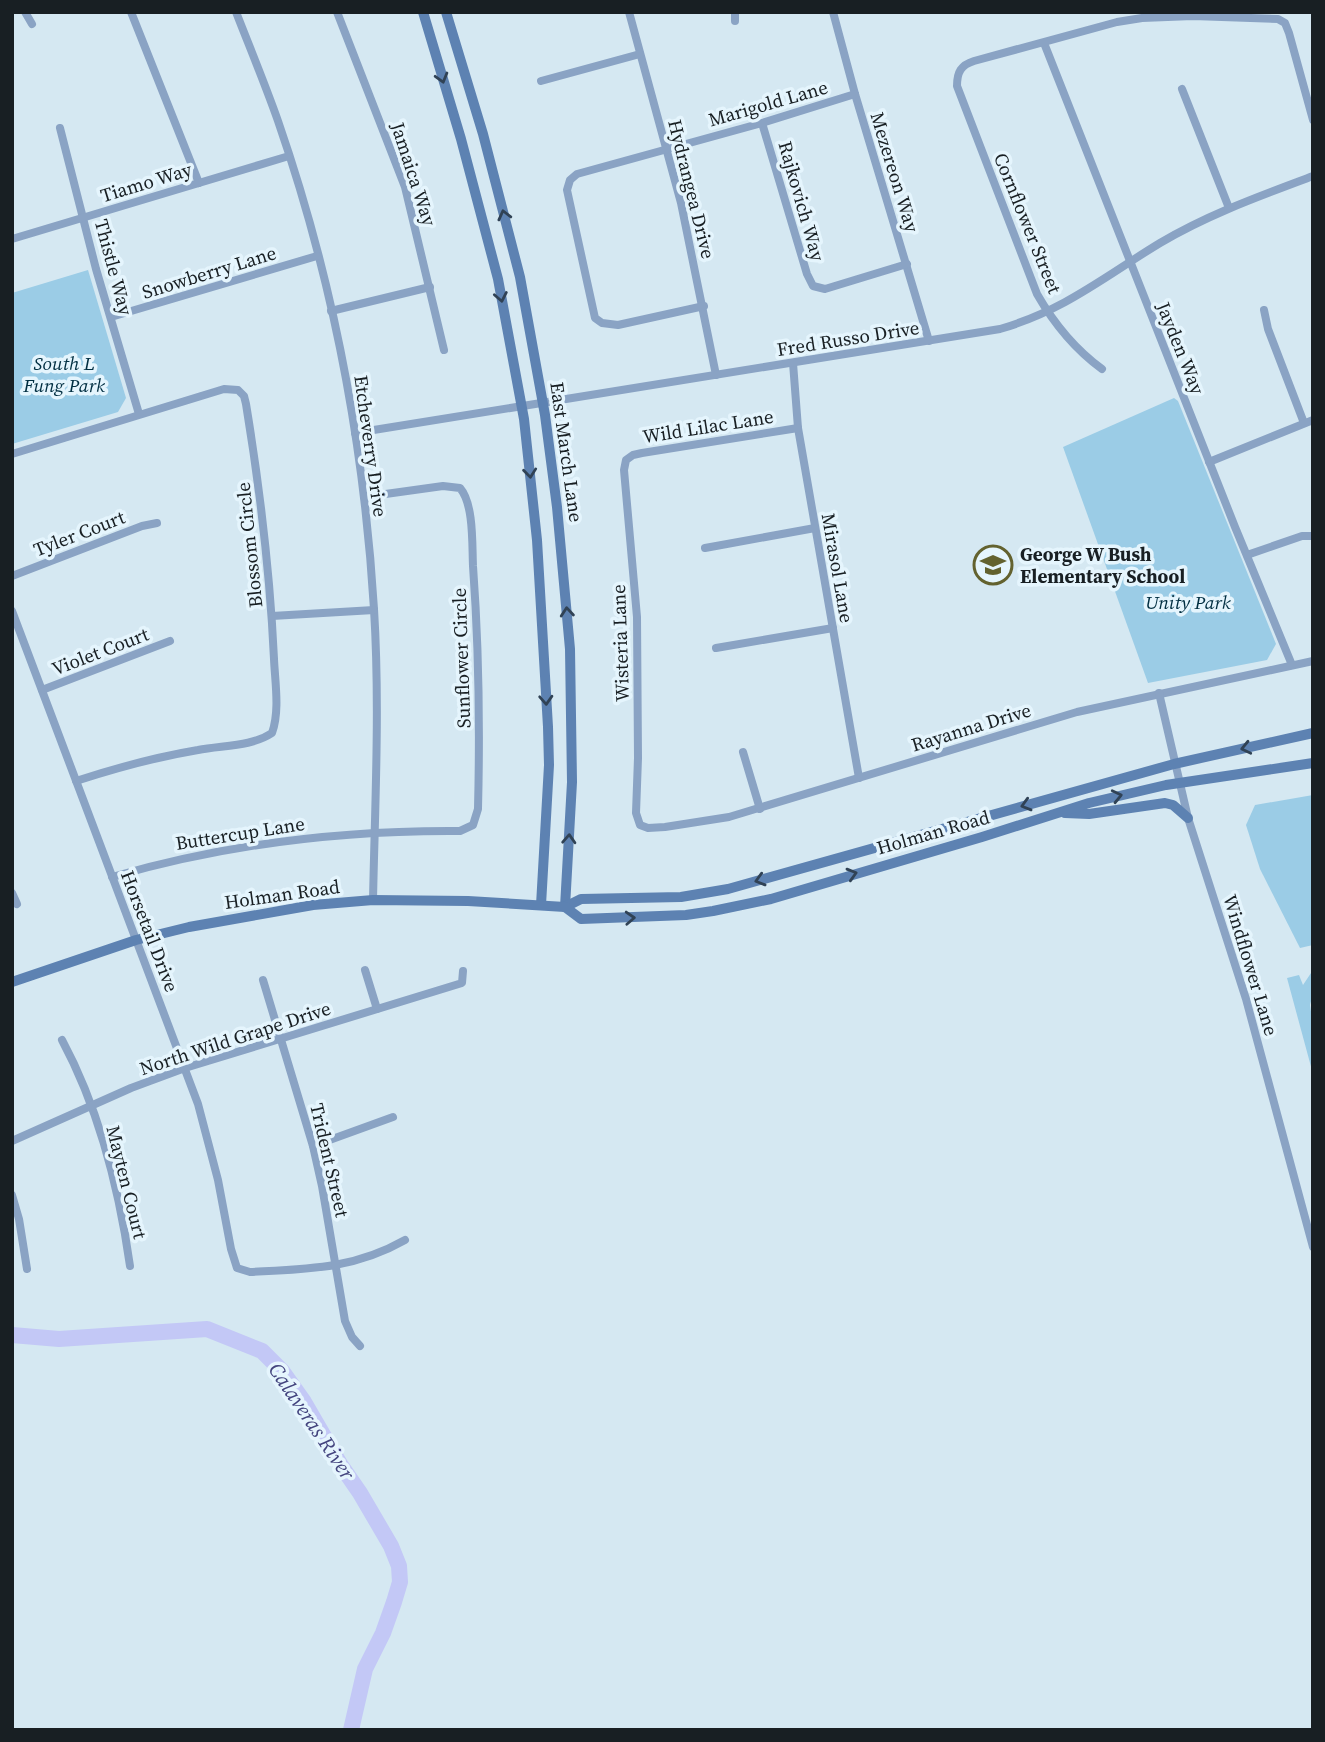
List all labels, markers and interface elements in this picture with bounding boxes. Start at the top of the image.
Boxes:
one-way arrow [434,71,449,83]
street label: Marigold Lane [705,74,831,132]
street label: Mezereon Way [864,109,926,235]
street label: Hydrangea Drive [662,117,722,261]
street label: Jamaica Way [385,118,443,229]
street label: Rajkovich Way [772,138,832,264]
street label: Cornflower Street [988,149,1068,298]
street label: Tiamo Way [97,156,195,208]
one-way arrow [498,209,512,221]
street label: Thistle Way [89,216,139,318]
street label: Snowberry Lane [139,239,279,305]
one-way arrow [493,291,508,303]
street label: Jayden Way [1150,297,1211,398]
street label: Fred Russo Drive [775,314,921,362]
park label: South L Fung Park [22,350,105,398]
street label: Etcheverry Drive [348,374,394,518]
street label: East March Lane [544,380,590,524]
street label: Wild Lilac Lane [641,403,775,449]
one-way arrow [522,468,537,479]
street label: Blossom Circle [229,481,269,609]
street label: Tyler Court [30,503,129,562]
street label: Mirasol Lane [816,511,860,625]
place label: George W Bush Elementary School [1020,541,1185,589]
school or university icon: George W Bush Elementary School [972,544,1014,586]
street label: Wisteria Lane [605,584,635,702]
street label: Sunflower Circle [446,587,476,729]
park label: Unity Park [1145,589,1231,615]
one-way arrow [560,606,575,617]
street label: Violet Court [48,620,153,681]
one-way arrow [539,695,554,706]
street label: Rayanna Drive [908,696,1034,758]
one-way arrow [1240,740,1252,754]
one-way arrow [1111,790,1123,805]
one-way arrow [1020,797,1032,812]
street label: Holman Road [874,803,993,861]
street label: Buttercup Lane [174,810,306,856]
one-way arrow [561,833,576,844]
street label: Horsetail Drive [115,866,185,996]
one-way arrow [846,868,858,882]
one-way arrow [754,871,766,886]
street label: Holman Road [223,873,342,915]
street label: Windflower Lane [1217,891,1285,1039]
one-way arrow [625,910,636,925]
street label: North Wild Grape Drive [136,995,334,1081]
street label: Trident Street [304,1100,356,1220]
street label: Mayten Court [100,1123,154,1242]
water label: Calaveras River [262,1357,362,1486]

